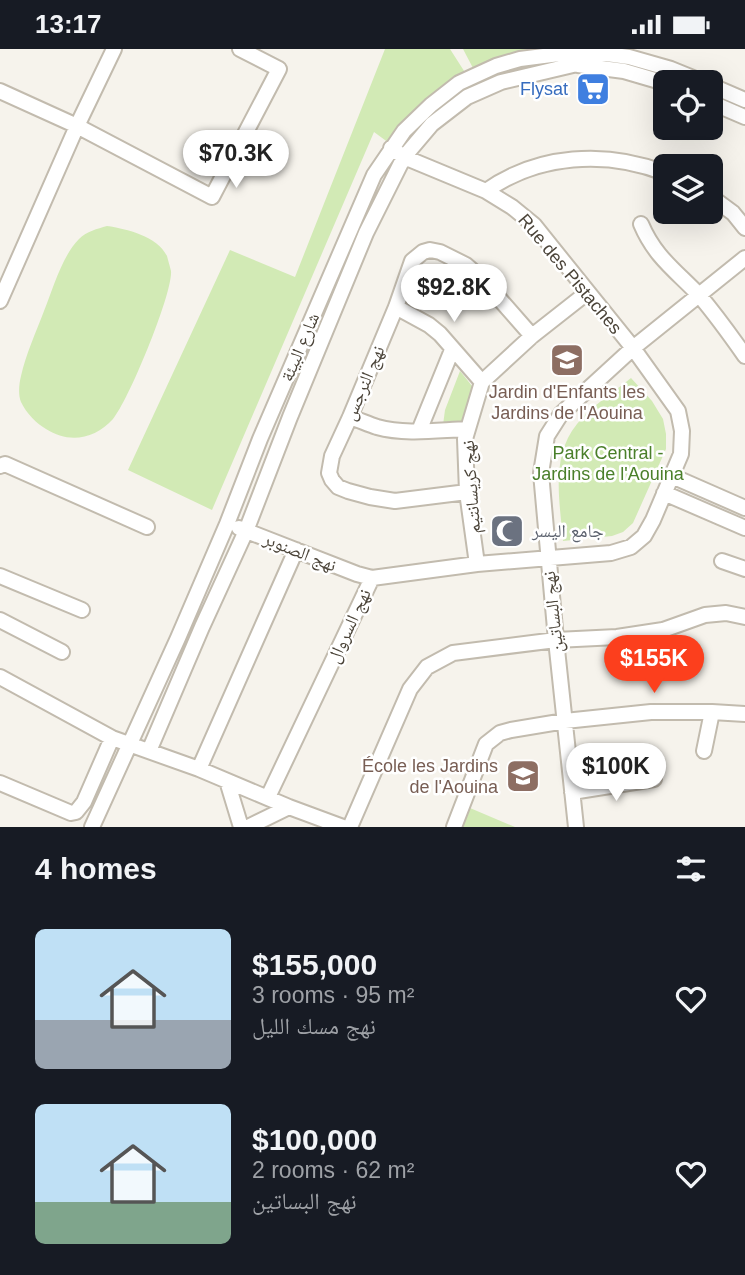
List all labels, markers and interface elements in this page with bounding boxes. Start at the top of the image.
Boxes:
text: 13:17 [35,9,102,39]
supermarket icon: Flysat [574,70,612,108]
map controls [653,70,723,224]
button: locate [653,70,723,140]
place label: Flysat [520,79,568,99]
pin: $70.3K [179,131,293,190]
text: $70.3K [199,140,273,166]
button: layers [653,154,723,224]
street label: Rue des Pistaches [514,210,626,338]
pin: $92.8K [397,265,511,324]
text: $92.8K [417,274,491,300]
street label: شارع البيئة [277,310,324,385]
school or university icon: Jardin d'Enfants les Jardins de l'Aouina [548,341,586,379]
street label: نهج النرجس [339,343,391,424]
place label: Jardin d'Enfants les Jardins de l'Aouina [489,382,645,423]
street label: نهج كريسانتيم [458,439,486,534]
park label: Park Central - Jardins de l'Aouina [532,443,685,484]
mosque icon: جامع اليسر [488,512,526,550]
place label: جامع اليسر [531,521,604,543]
street label: نهج الصنوبر [259,528,339,578]
street label: نهج البساتين [539,570,569,654]
street label: نهج السروال [323,586,377,667]
pin: $155K [605,635,703,695]
text: $155K [620,645,688,671]
pin: $100K [567,743,665,803]
text: $100K [582,753,650,779]
place label: École les Jardins de l'Aouina [362,756,499,797]
school or university icon: École les Jardins de l'Aouina [504,757,542,795]
icon: filters [672,850,710,888]
text: 4 homes [35,852,157,885]
text: $155,000 [252,948,377,981]
icon: home [91,957,175,1041]
icon: heart [672,980,710,1018]
text: 3 rooms · 95 m² [252,982,414,1008]
text: نهج مسك الليل [252,1013,376,1039]
text: $100,000 [252,1123,377,1156]
icon: home [91,1132,175,1216]
icon: heart [672,1155,710,1193]
text: 2 rooms · 62 m² [252,1157,414,1183]
text: نهج البساتين [252,1188,357,1214]

